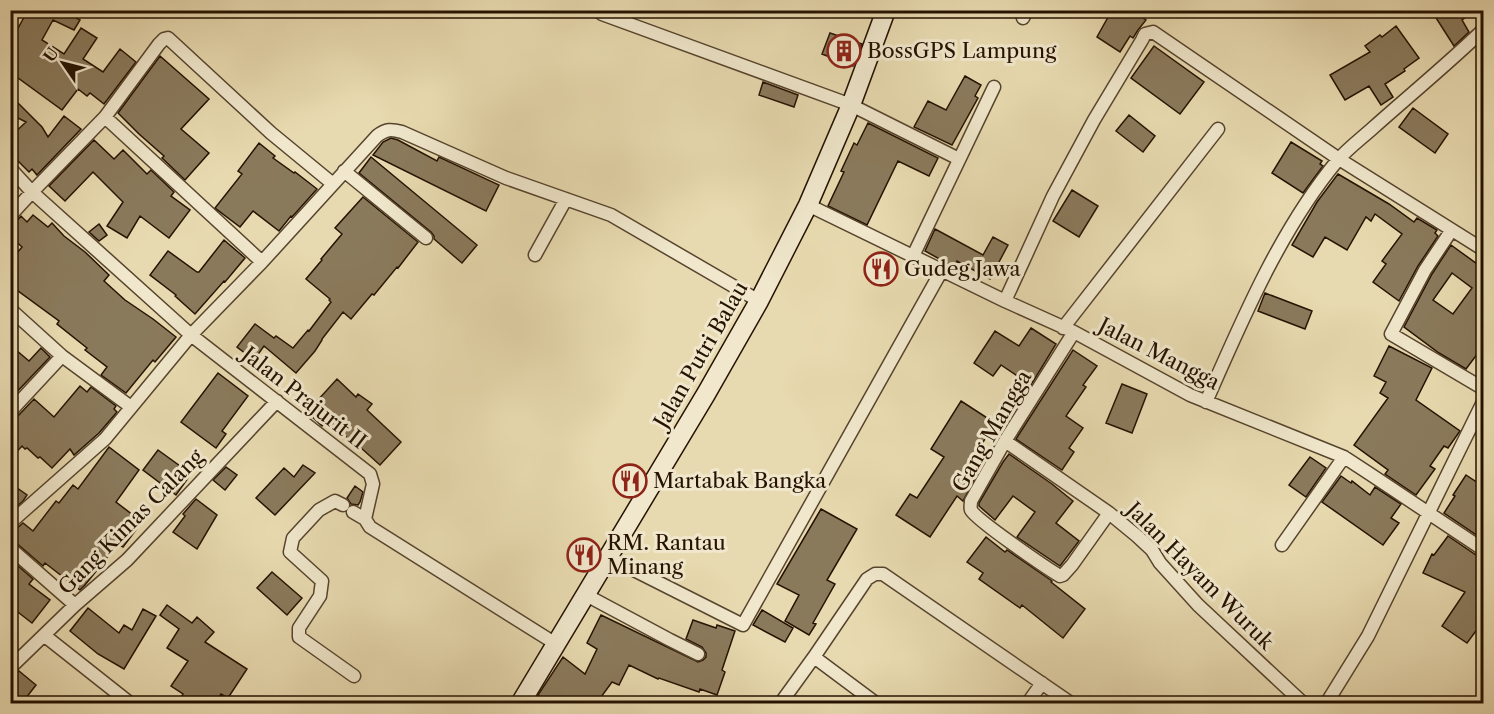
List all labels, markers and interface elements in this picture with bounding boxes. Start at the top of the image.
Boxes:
north arrow [33,33,93,93]
building icon: BossGPS Lampung [826,33,862,69]
place label: BossGPS Lampung [867,38,1057,63]
text: U [39,43,63,65]
restaurant icon: Gudeg Jawa [863,251,899,287]
place label: Gudeg Jawa [904,256,1022,281]
street label: Jalan Putri Balau [647,277,753,435]
street label: Jalan Mangga [1092,311,1225,395]
street label: Jalan Prajurit II [235,339,371,454]
street label: Gang Mangga [947,365,1037,496]
street label: Gang Kimas Calang [53,443,209,599]
restaurant icon: Martabak Bangka [612,463,648,499]
place label: Martabak Bangka [653,468,827,493]
street label: Jalan Hayam Wuruk [1119,495,1280,655]
place label: RM. Rantau Minang [607,530,726,579]
restaurant icon: RM. Rantau Minang [566,537,602,573]

